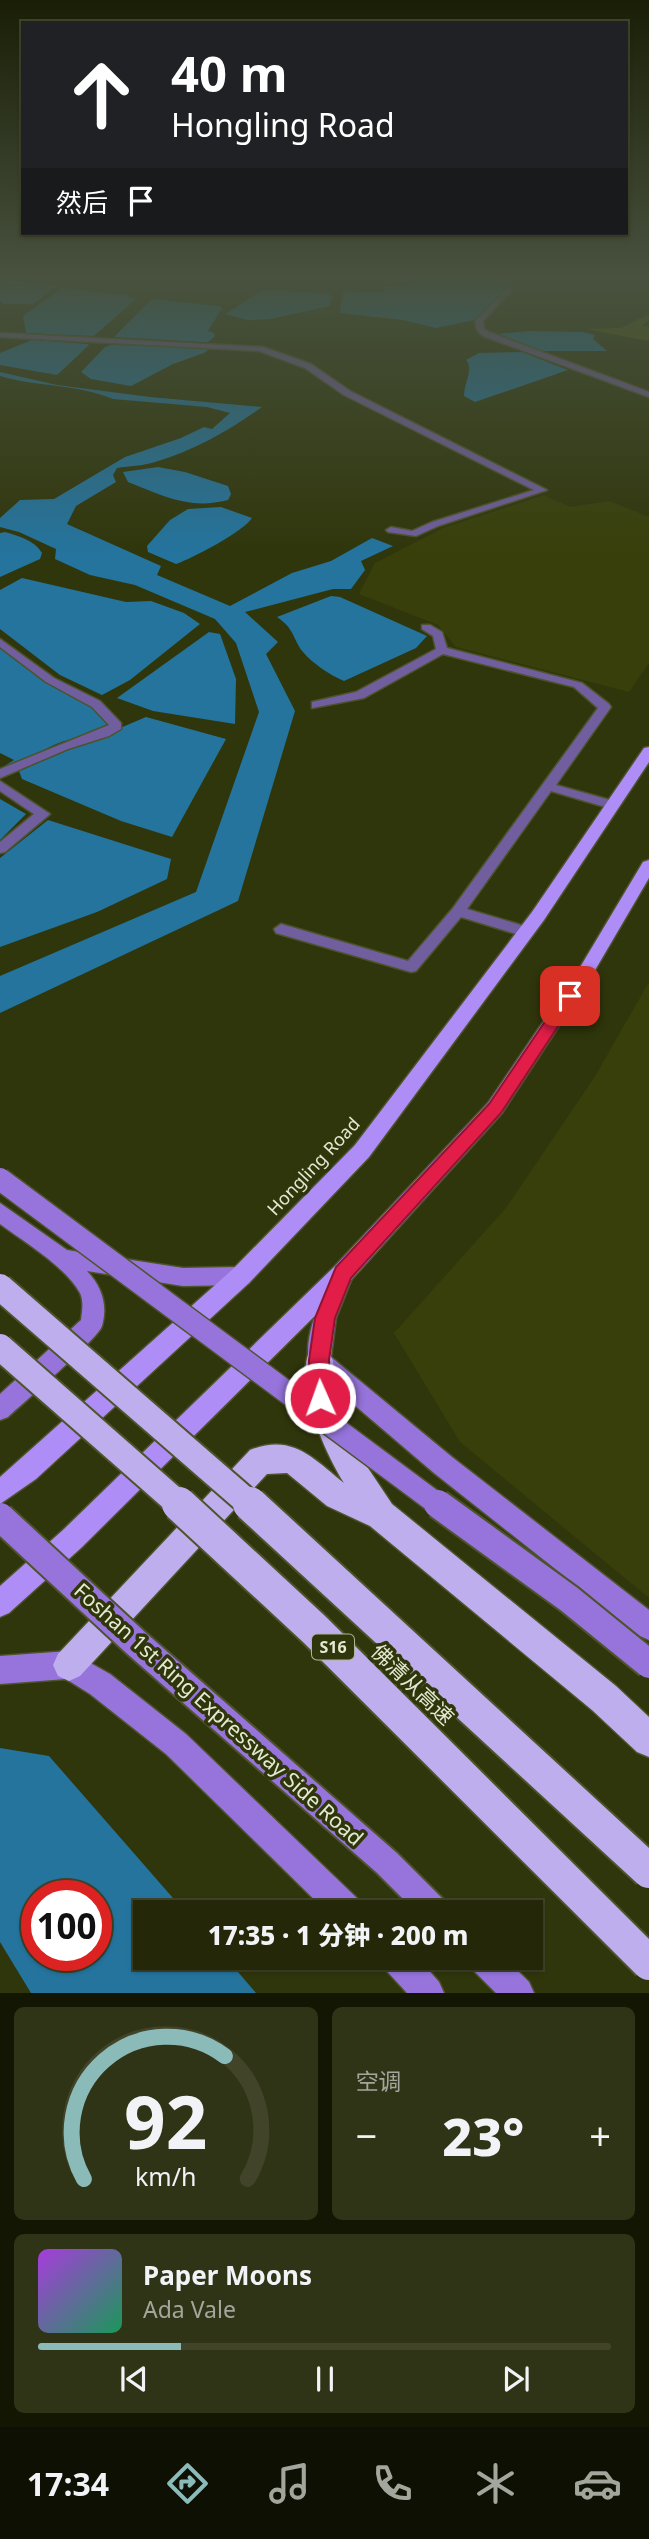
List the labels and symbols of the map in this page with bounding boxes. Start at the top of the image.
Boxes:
pin [540,966,600,1026]
street label: Hongling Road [261,1112,365,1220]
position arrow [283,1361,357,1435]
street label: Foshan 1st Ring Expressway Side Road [69,1577,369,1851]
road number: S16 [312,1634,354,1660]
street label: 佛清从高速 [366,1637,460,1731]
speed limit sign: 100 [21,1880,112,1971]

